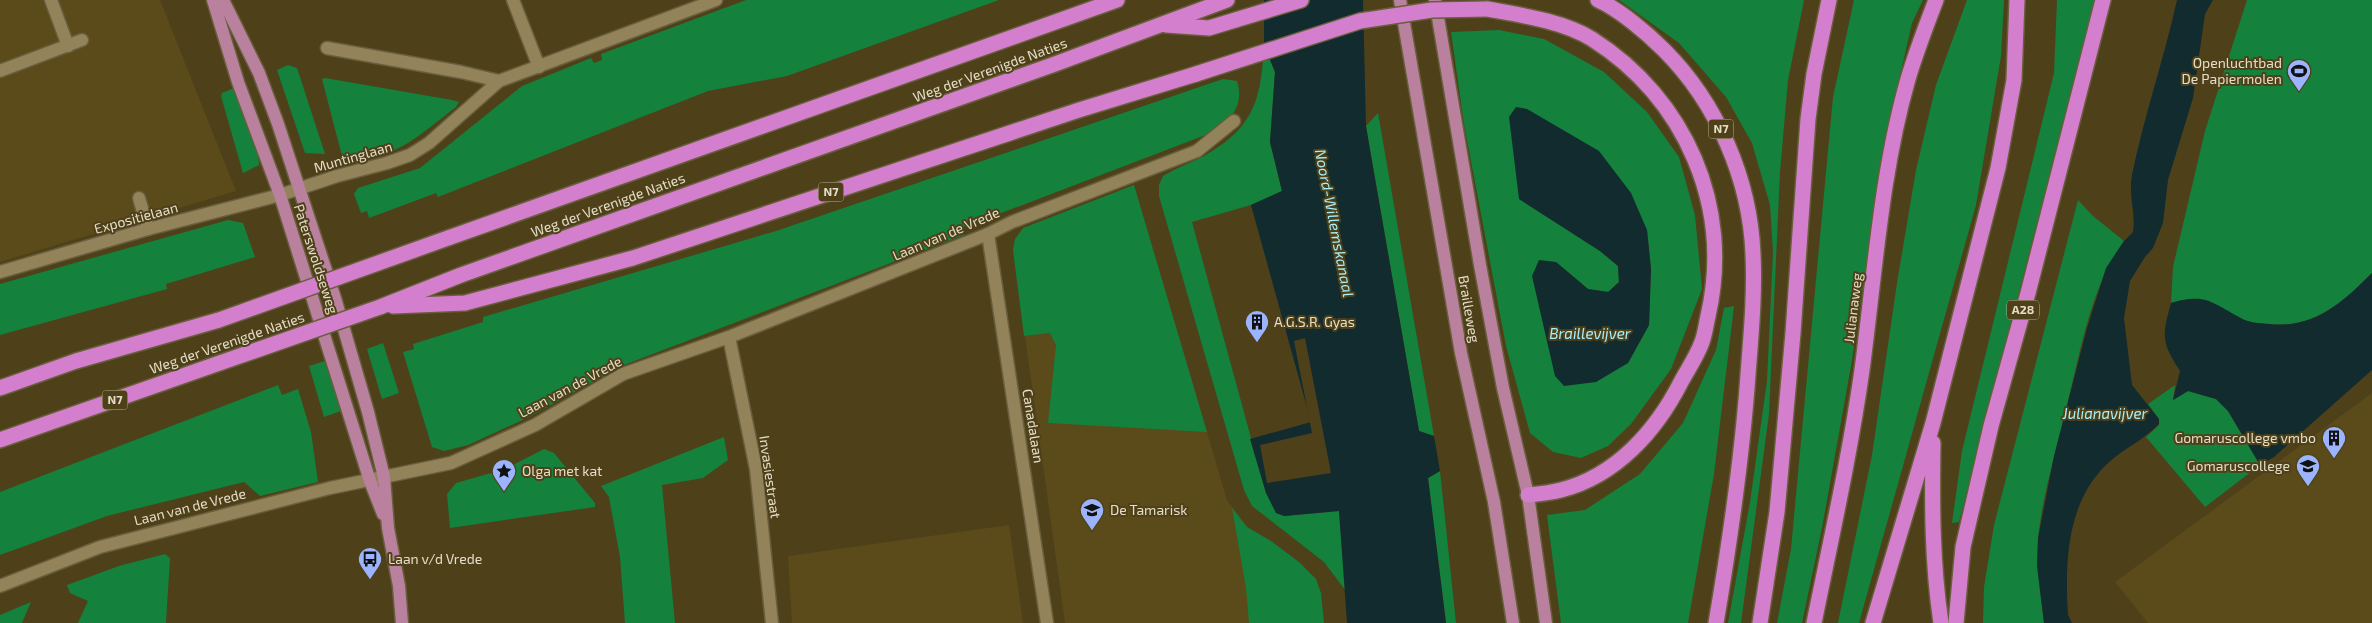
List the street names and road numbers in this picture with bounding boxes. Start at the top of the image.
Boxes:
street label: Weg der Verenigde Naties [911,34,1069,105]
road number: N7 [1708,120,1734,138]
street label: Muntinglaan [312,137,394,176]
street label: Weg der Verenigde Naties [529,169,687,240]
road number: N7 [818,182,844,202]
street label: Expositielaan [92,198,180,237]
street label: Paterswoldseweg [291,202,342,316]
street label: Laan van de Vrede [890,203,1002,264]
street label: Julianaweg [1840,272,1865,344]
street label: Brailleweg [1455,274,1484,344]
road number: A28 [2007,300,2039,320]
street label: Weg der Verenigde Naties [147,308,306,377]
street label: Laan van de Vrede [515,352,624,421]
street label: Canadalaan [1019,388,1048,464]
road number: N7 [102,390,128,410]
street label: Invasiestraat [756,434,785,520]
street label: Laan van de Vrede [132,484,248,529]

